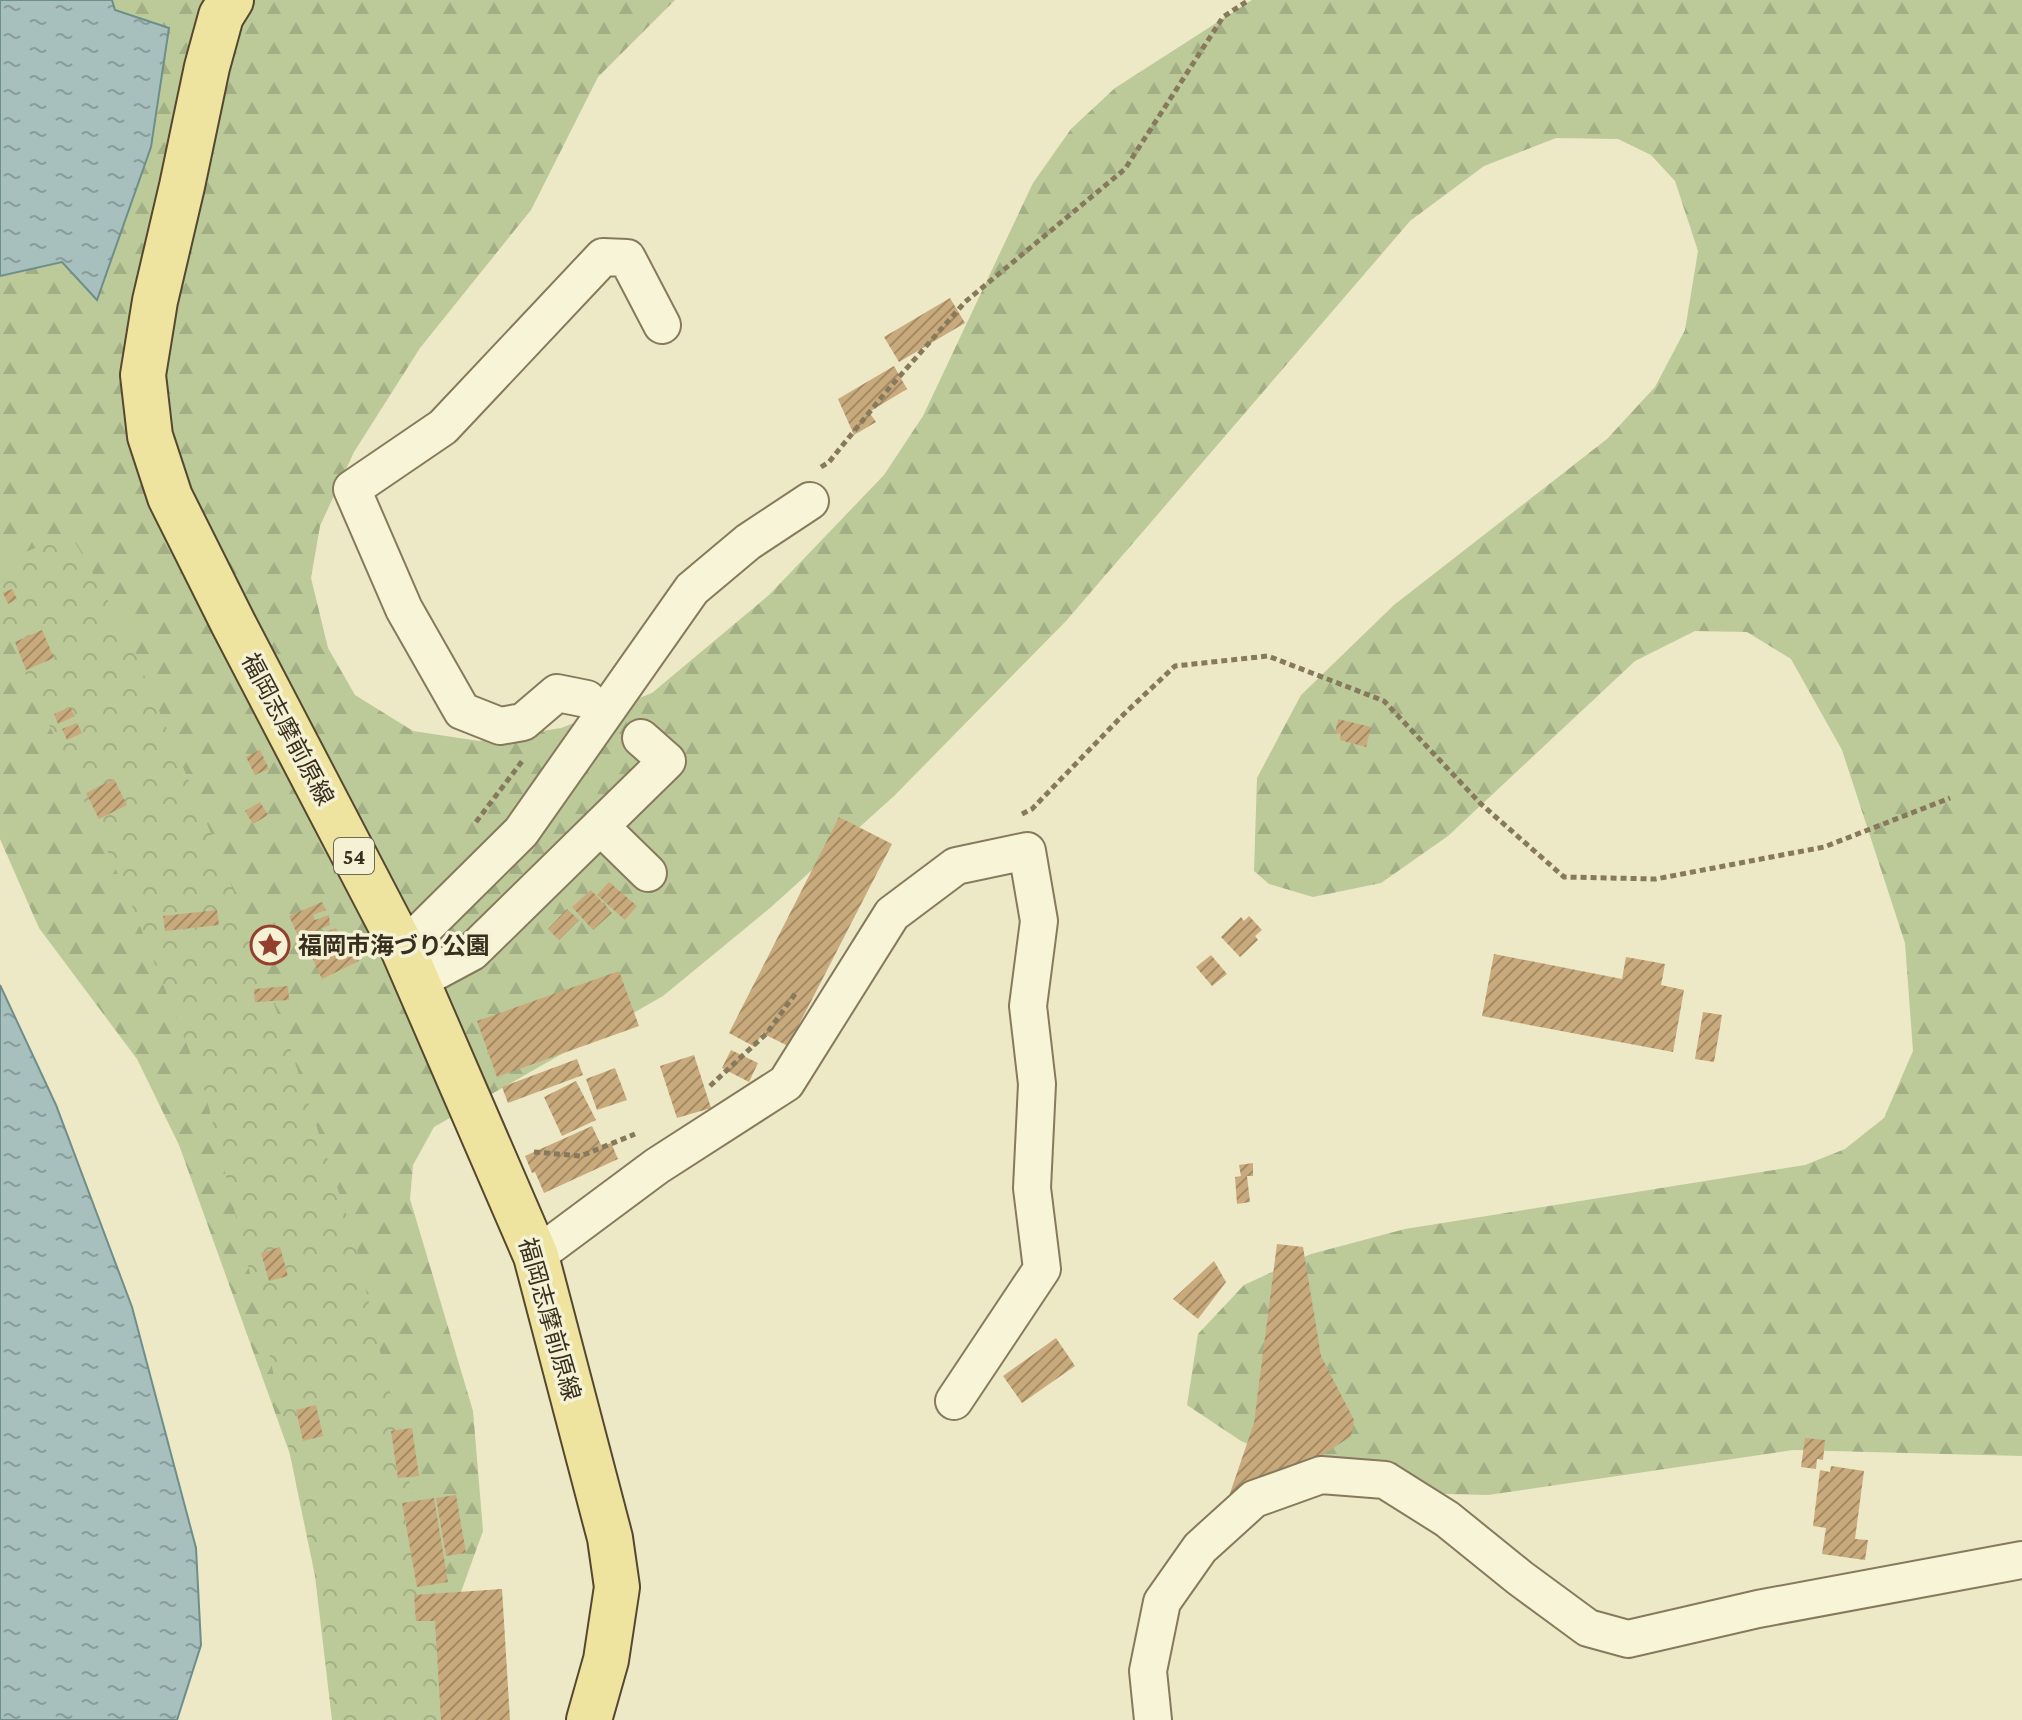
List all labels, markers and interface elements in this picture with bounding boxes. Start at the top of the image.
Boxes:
street label: 福岡志摩前原線 [237,648,339,810]
road number: 54 [334,838,374,874]
place icon: 福岡市海づり公園 [249,924,291,966]
place label: 福岡市海づり公園 [298,932,490,959]
street label: 福岡志摩前原線 [514,1235,586,1403]

